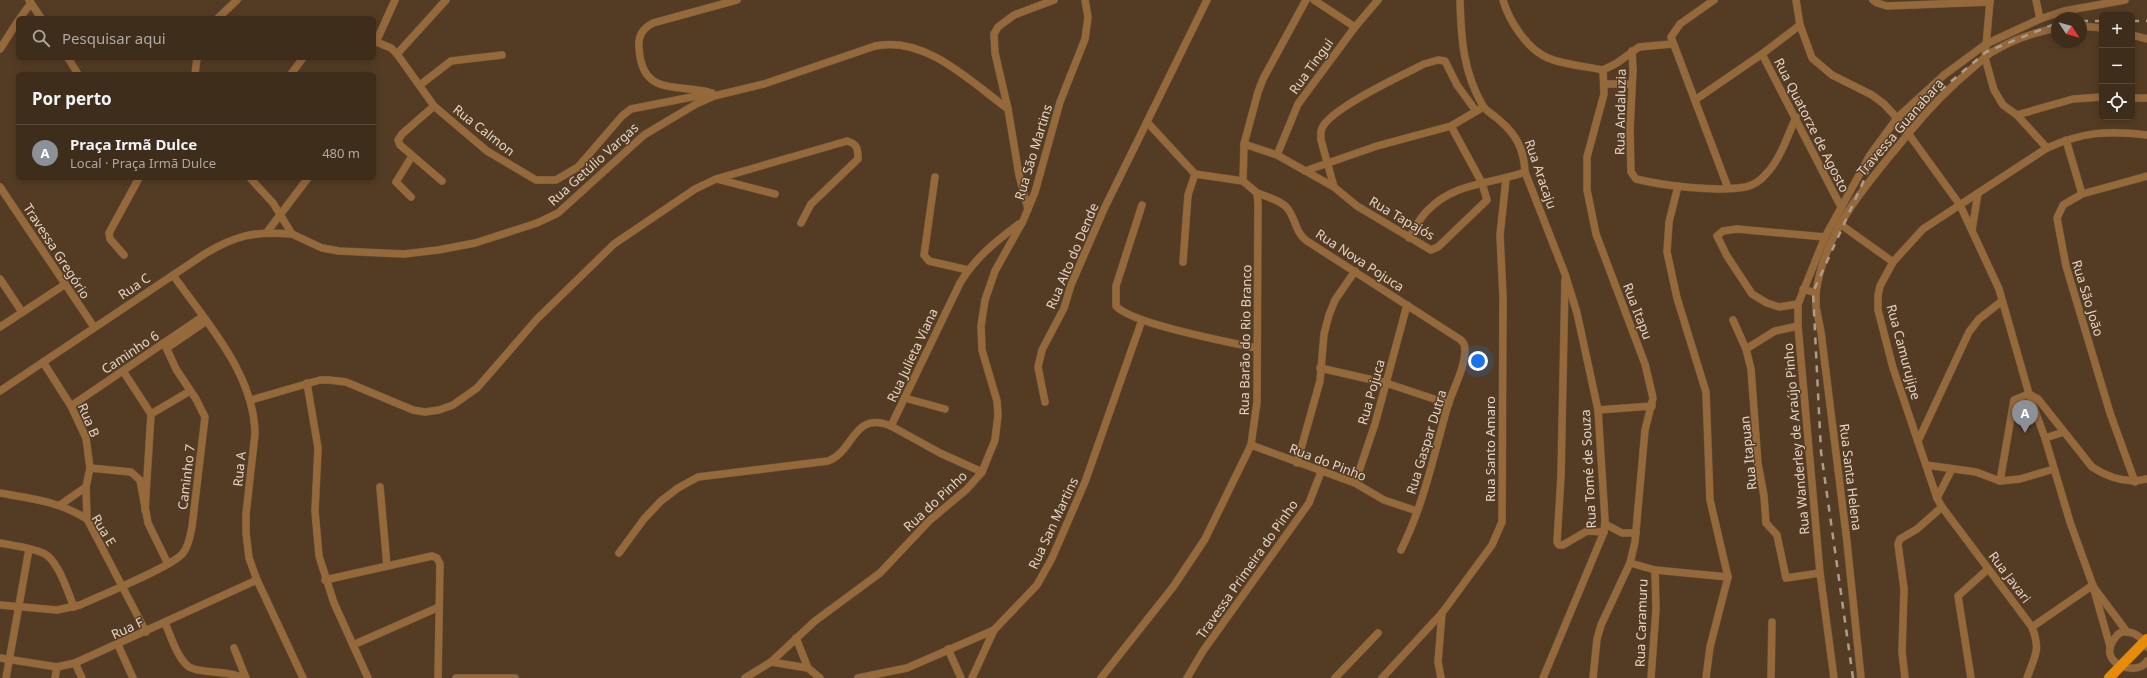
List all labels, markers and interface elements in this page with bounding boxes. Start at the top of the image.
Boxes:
north arrow [2051,12,2087,48]
map controls [2099,12,2135,120]
button: + [2099,12,2135,48]
search box [16,16,376,60]
icon: search [30,27,52,49]
text: Pesquisar aqui [62,28,166,48]
street label: Rua Tingui [1285,34,1337,98]
button: − [2099,48,2135,84]
street label: Rua Quatorze de Agosto [1770,55,1854,195]
street label: Rua Andaluzia [1610,69,1630,155]
street label: Travessa Guanabara [1853,74,1947,180]
button: locate [2099,84,2135,120]
text: Por perto [32,87,112,110]
street label: Rua Calmon [449,100,519,160]
street label: Rua São Martins [1010,102,1056,202]
street label: Rua Getúlio Vargas [544,119,642,209]
text: Praça Irmã Dulce [70,134,197,154]
street label: Rua Aracaju [1521,137,1561,211]
text: A [41,144,50,162]
text: 480 m [322,144,360,162]
text: Local · Praça Irmã Dulce [70,154,216,172]
street label: Rua Tapajós [1366,192,1438,244]
street label: Travessa Gregório [19,200,95,302]
street label: Rua Alto do Dende [1041,200,1103,312]
street label: Rua Nova Pojuca [1312,225,1408,295]
street label: Rua São João [2068,258,2108,339]
street label: Rua Barão do Rio Branco [1235,264,1255,416]
street label: Rua C [114,269,154,303]
street label: Rua Itapu [1619,280,1657,342]
street label: Rua Camurujipe [1883,302,1925,402]
street label: Rua Julieta Viana [882,305,942,405]
street label: Caminho 6 [98,326,162,378]
street label: Rua Wanderley de Araújo Pinho [1779,342,1813,536]
your location [1468,351,1488,371]
street label: Rua Pojuca [1353,357,1389,427]
street label: Rua Gaspar Dutra [1402,388,1450,496]
street label: Rua Santo Amaro [1481,396,1499,502]
street label: Rua B [74,400,104,440]
pin: A [2012,400,2038,433]
street label: Rua Tomé de Souza [1576,409,1600,529]
street label: Rua Itapuan [1735,415,1761,491]
street label: Rua Santa Helena [1836,422,1866,532]
street label: Rua do Pinho [1287,439,1369,485]
street label: Caminho 7 [173,443,199,511]
street label: Rua A [228,450,250,487]
street label: Rua do Pinho [899,467,971,535]
street label: Rua San Martins [1024,474,1082,572]
street label: Travessa Primeira do Pinho [1192,496,1302,642]
street label: Rua E [88,511,120,549]
street label: Rua Javari [1985,548,2035,606]
street label: Rua Caramuru [1630,579,1652,667]
street label: Rua F [108,613,146,643]

